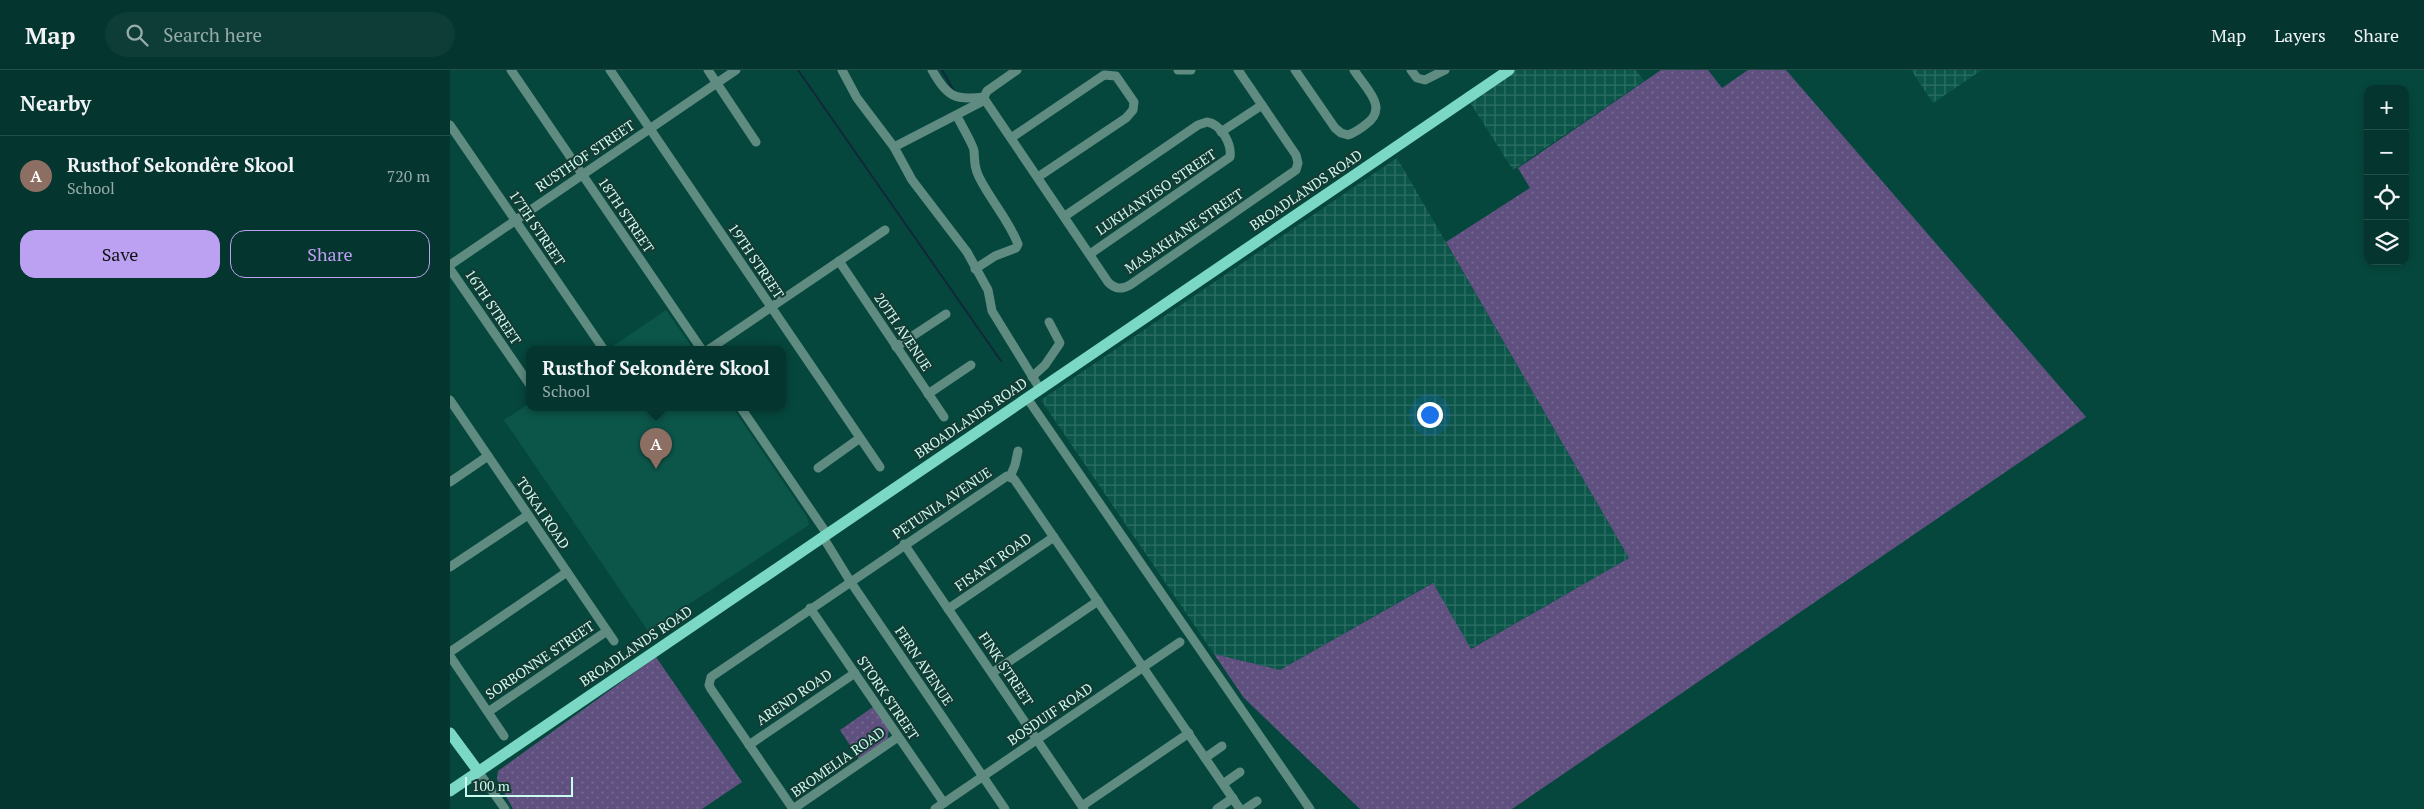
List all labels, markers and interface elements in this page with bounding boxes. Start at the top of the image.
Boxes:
search box [105,12,455,57]
text: Map [25,19,75,51]
icon: search [123,21,151,49]
text: Search here [163,22,262,47]
text: Map [2211,23,2246,47]
text: Layers [2274,23,2326,47]
text: Share [2354,23,2399,47]
map controls [2364,85,2409,265]
button: + [2364,85,2409,130]
text: Nearby [20,89,91,117]
street label: RUSTHOF STREET [531,115,638,196]
button: − [2364,130,2409,175]
street label: LUKHANYISO STREET [1092,144,1220,239]
street label: BROADLANDS ROAD [1246,145,1366,234]
text: Rusthof Sekondêre Skool [67,152,294,177]
text: A [30,165,42,187]
text: 720 m [387,165,430,187]
street label: 18TH STREET [594,173,659,256]
button: locate [2364,175,2409,220]
text: School [67,177,115,199]
street label: MASAKHANE STREET [1121,184,1247,277]
street label: 17TH STREET [505,186,570,269]
street label: 19TH STREET [724,219,789,302]
button: layers [2364,220,2409,265]
button: Save [20,230,220,278]
button: Share [230,230,430,278]
street label: 16TH STREET [461,265,526,348]
street label: 20TH AVENUE [870,289,937,375]
popup [526,346,786,411]
text: Rusthof Sekondêre Skool [542,355,770,380]
street label: BROADLANDS ROAD [911,373,1031,462]
text: School [542,380,590,402]
your location [1417,402,1443,428]
pin: A [640,428,672,469]
street label: PETUNIA AVENUE [888,462,995,543]
street label: TOKAI ROAD [512,473,575,552]
street label: FISANT ROAD [951,528,1035,595]
street label: BROADLANDS ROAD [576,601,696,690]
street label: SORBONNE STREET [481,616,598,703]
street label: FERN AVENUE [891,622,958,709]
street label: FINK STREET [975,628,1038,710]
street label: STORK STREET [853,652,924,744]
street label: AREND ROAD [752,664,835,729]
street label: BOSDUIF ROAD [1003,678,1096,749]
street label: BROMELIA ROAD [787,722,889,801]
scale bar [465,774,572,797]
text: 100 m [472,776,510,795]

